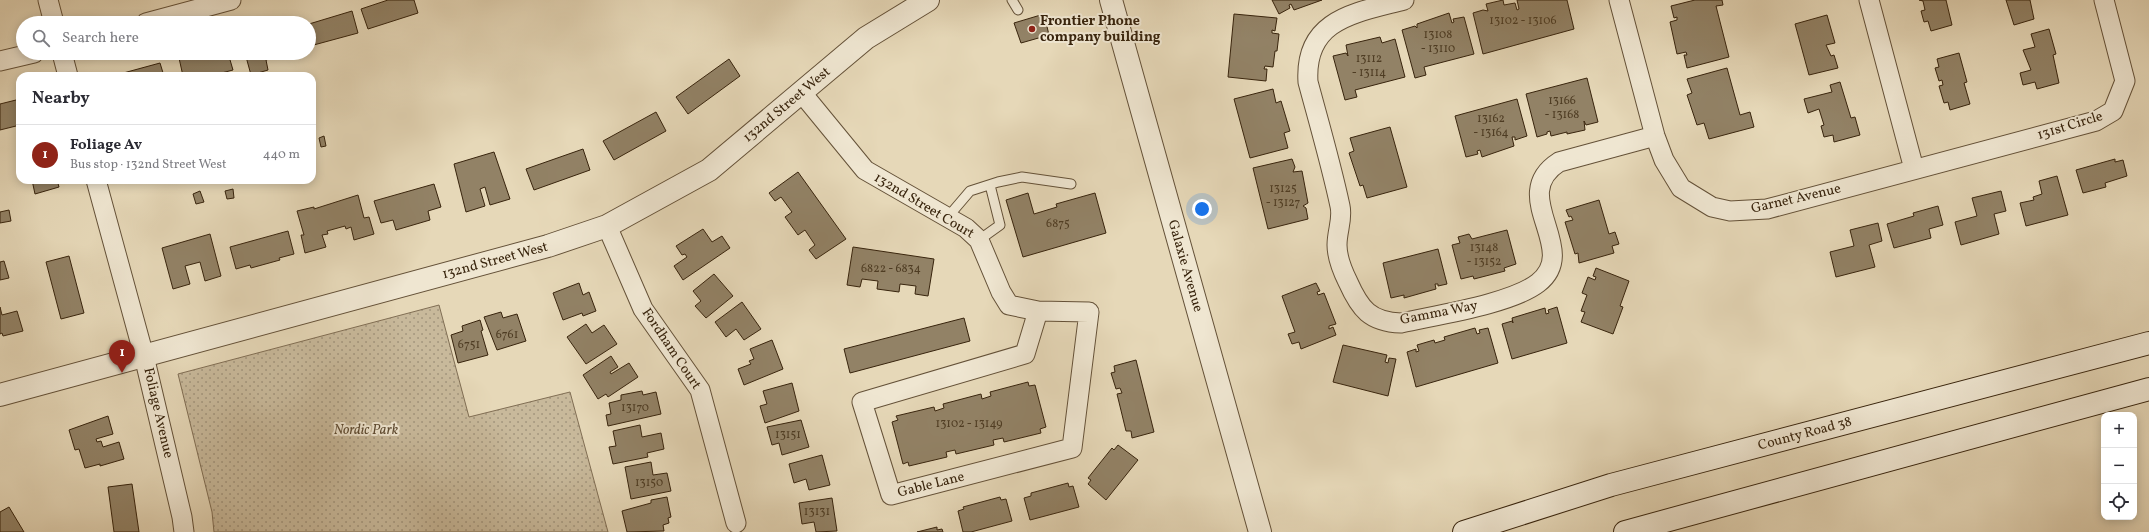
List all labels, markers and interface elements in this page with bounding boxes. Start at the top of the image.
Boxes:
place label: Frontier Phone company building [1040,12,1161,47]
house number: 13102 - 13106 [1489,13,1557,29]
search box [16,16,316,60]
marker: Frontier Phone company building [1027,24,1037,34]
icon: search [30,27,52,49]
house number: 13108 - 13110 [1421,27,1455,57]
text: Search here [62,28,139,49]
house number: 13112 - 13114 [1352,51,1386,81]
street label: 132nd Street West [739,63,835,147]
text: Nearby [32,87,90,110]
house number: 13166 - 13168 [1545,93,1579,123]
street label: 131st Circle [2035,107,2105,145]
house number: 13162 - 13164 [1473,111,1509,141]
text: Foliage Av [70,135,142,156]
text: 1 [42,146,48,164]
text: 440 m [263,146,300,164]
text: Bus stop · 132nd Street West [70,156,227,174]
street label: 132nd Street Court [870,169,978,244]
street label: Garnet Avenue [1749,179,1843,219]
house number: 13125 - 13127 [1266,181,1300,211]
your location [1192,199,1212,219]
house number: 6875 [1046,216,1070,232]
street label: Galaxie Avenue [1163,218,1207,315]
street label: 132nd Street West [440,238,550,284]
house number: 13148 - 13152 [1467,240,1501,270]
house number: 6822 - 6834 [861,261,921,277]
street label: Gamma Way [1399,296,1480,330]
street label: Fordham Court [637,305,705,393]
house number: 6761 [496,327,518,343]
house number: 6751 [458,337,480,353]
pin: 1 [109,340,135,373]
street label: Foliage Avenue [138,366,178,460]
house number: 13170 [621,400,649,416]
street label: County Road 38 [1756,412,1854,456]
map controls [2101,412,2137,520]
button: + [2101,412,2137,448]
house number: 13102 - 13149 [936,416,1002,432]
park label: Nordic Park [334,421,399,440]
house number: 13151 [775,427,801,443]
button: − [2101,448,2137,484]
street label: Gable Lane [896,467,967,502]
house number: 13150 [635,475,663,491]
button: locate [2101,484,2137,520]
house number: 13131 [804,504,830,520]

